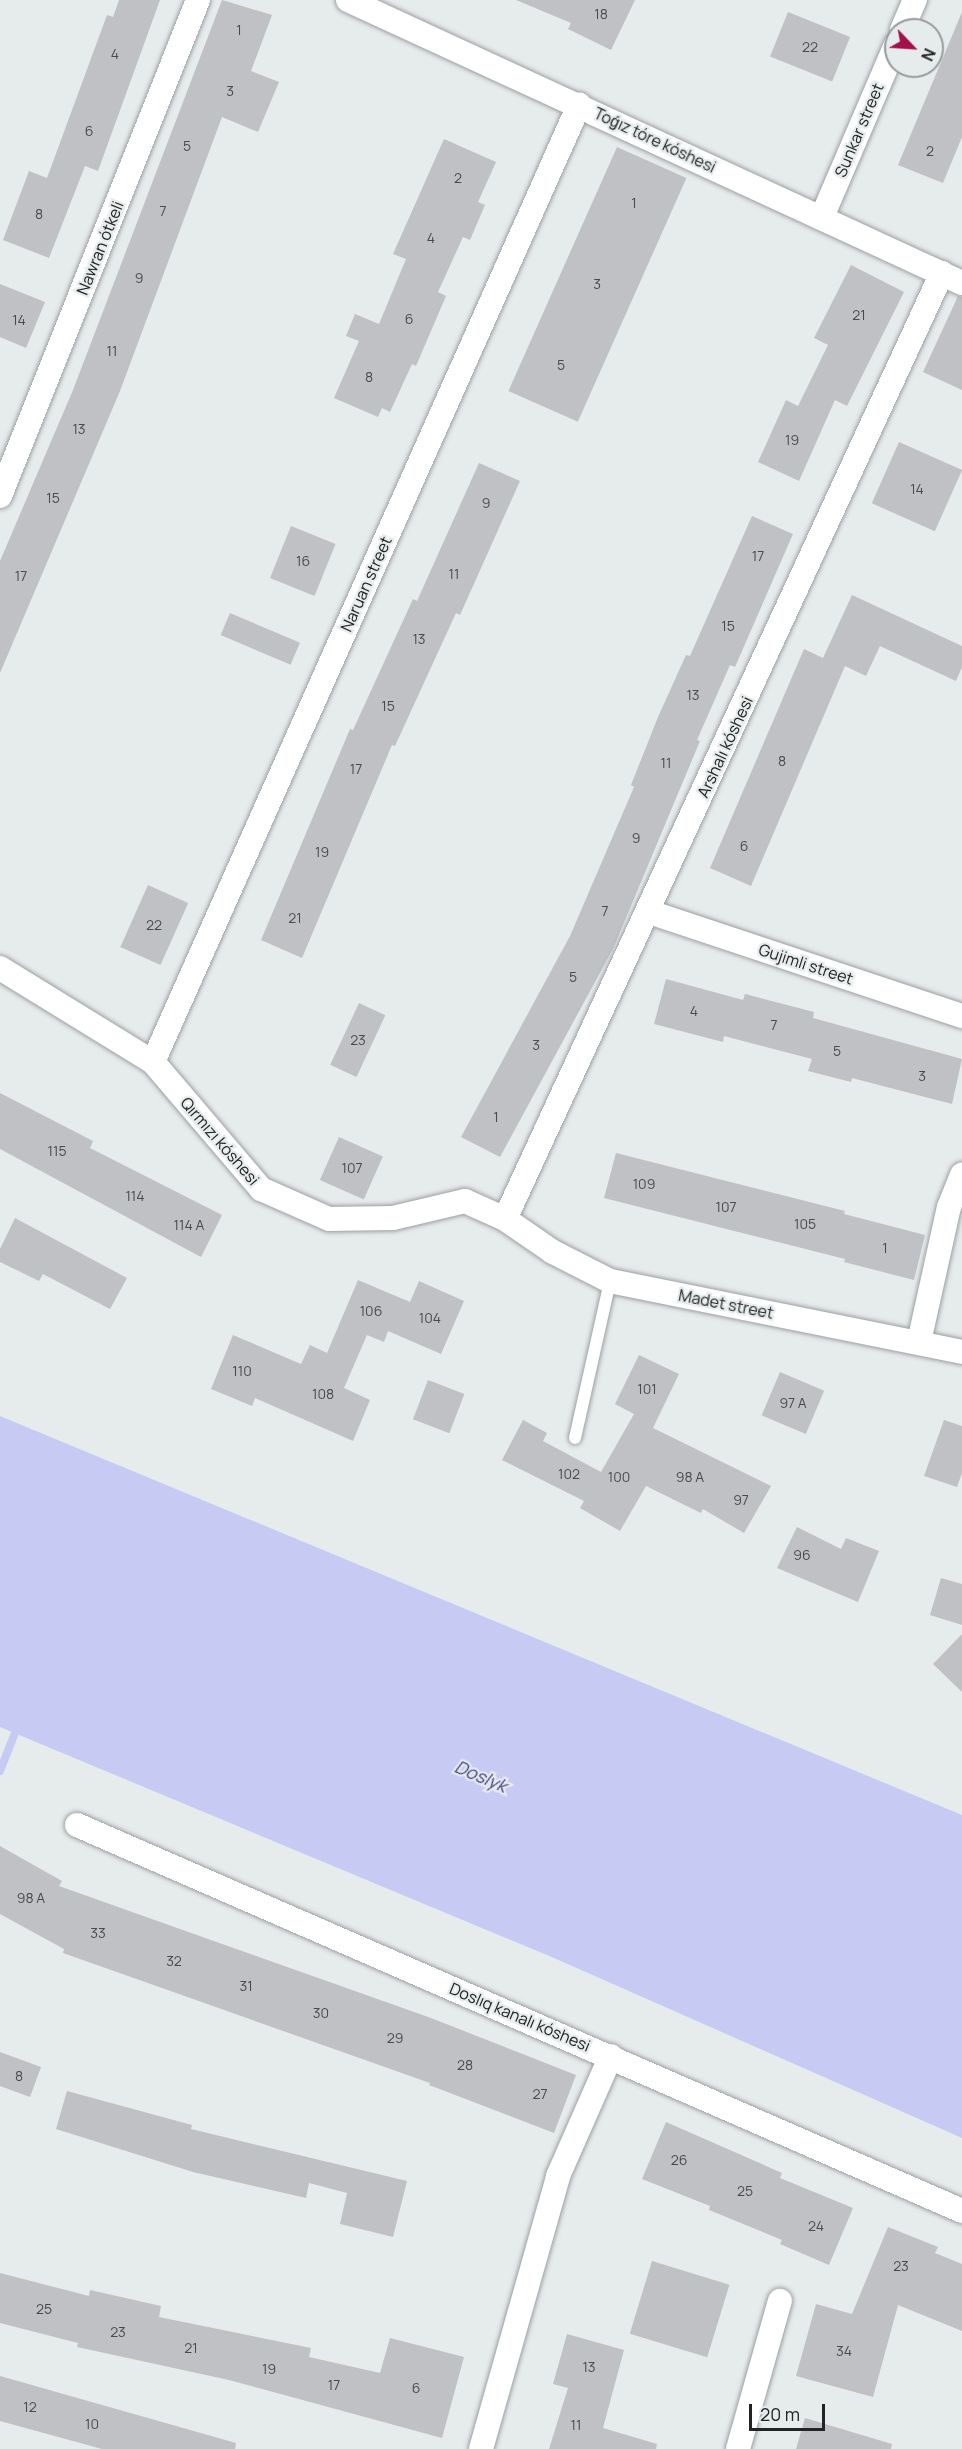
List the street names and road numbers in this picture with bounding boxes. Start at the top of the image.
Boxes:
street label: Sunkar street [831,80,887,180]
street label: Toǵız tóre kóshesi [591,103,719,177]
street label: Nawran ótkeli [72,198,128,298]
street label: Naruan street [336,533,396,635]
street label: Arshalı kóshesi [693,693,757,801]
street label: Gujimli street [756,940,856,988]
street label: Qırmızı kóshesi [177,1093,263,1189]
street label: Madet street [677,1285,775,1323]
street label: Doslıq kanalı kóshesi [447,1979,593,2055]

